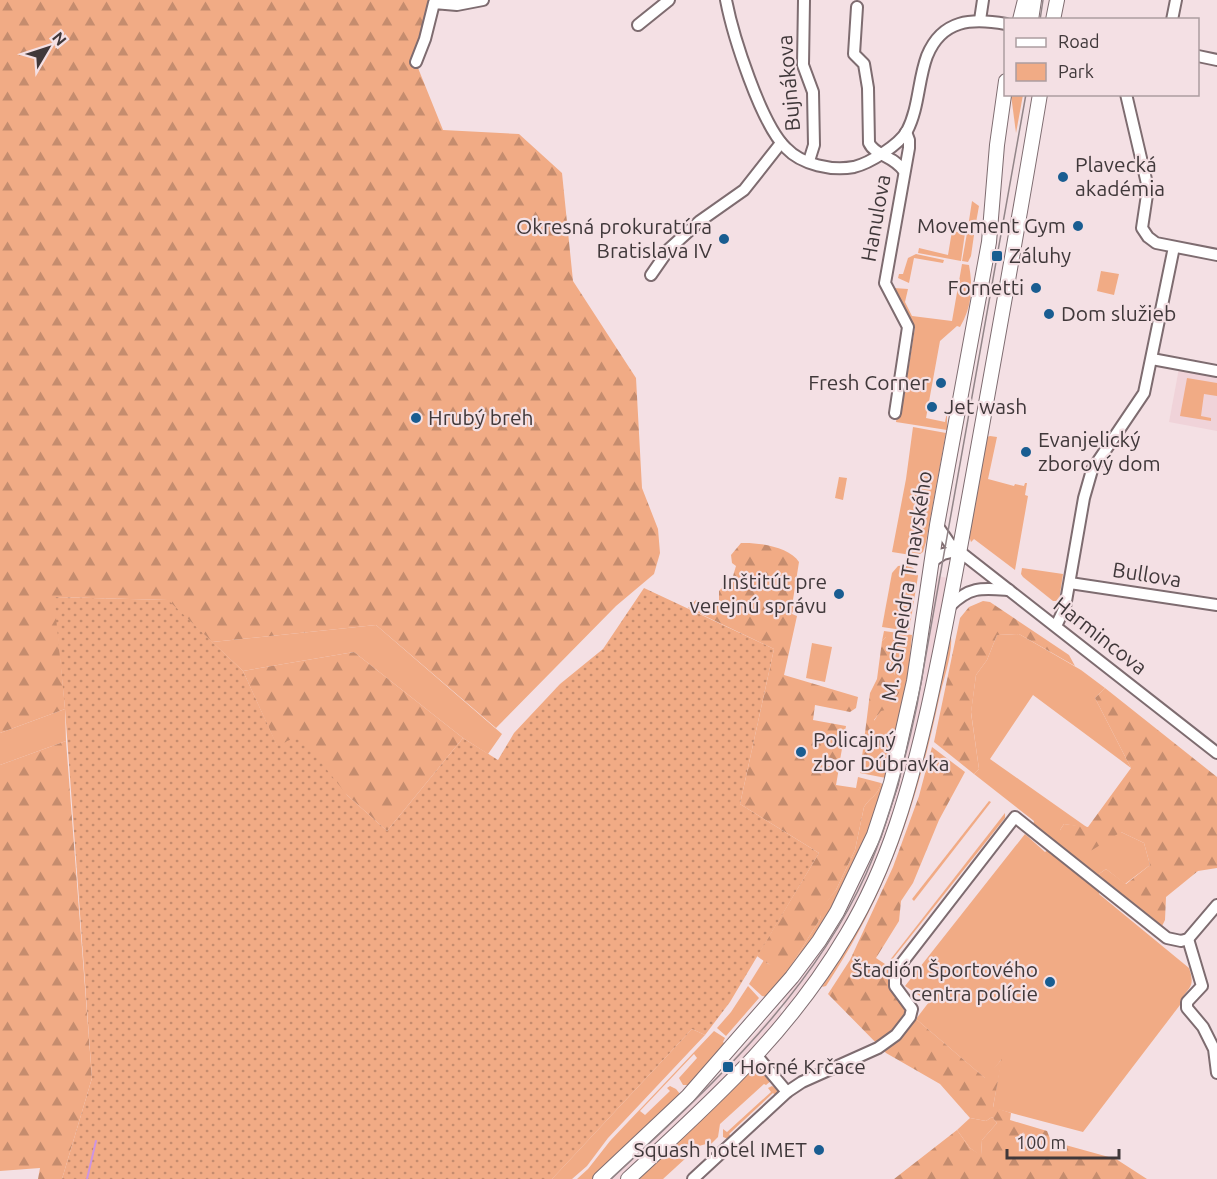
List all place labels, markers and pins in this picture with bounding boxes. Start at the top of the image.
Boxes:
place label: Plavecká akadémia [1075,152,1165,200]
marker: Plavecká akadémia [1056,170,1070,184]
place label: Movement Gym [917,213,1066,237]
place label: Okresná prokuratúra Bratislava IV [516,214,713,262]
marker: Movement Gym [1071,219,1085,233]
marker: Okresná prokuratúra Bratislava IV [717,232,731,246]
place label: Záluhy [1009,243,1071,267]
marker: Záluhy [990,249,1004,263]
place label: Fornetti [948,275,1024,299]
marker: Fornetti [1029,281,1043,295]
place label: Dom služieb [1061,301,1176,325]
marker: Dom služieb [1042,307,1056,321]
place label: Fresh Corner [808,370,929,394]
marker: Fresh Corner [934,376,948,390]
place label: Jet wash [944,394,1027,418]
marker: Jet wash [925,400,939,414]
place label: Hrubý breh [428,405,534,429]
marker: Hrubý breh [409,411,423,425]
place label: Evanjelický zborový dom [1038,427,1161,475]
marker: Evanjelický zborový dom [1019,445,1033,459]
place label: Inštitút pre verejnú správu [689,569,827,617]
marker: Inštitút pre verejnú správu [832,587,846,601]
place label: Policajný zbor Dúbravka [813,727,949,775]
marker: Policajný zbor Dúbravka [794,745,808,759]
place label: Štadión Športového centra polície [851,957,1038,1005]
marker: Štadión Športového centra polície [1043,975,1057,989]
place label: Horné Krčace [740,1054,866,1078]
marker: Horné Krčace [721,1060,735,1074]
place label: Squash hotel IMET [634,1137,807,1161]
marker: Squash hotel IMET [812,1143,826,1157]

